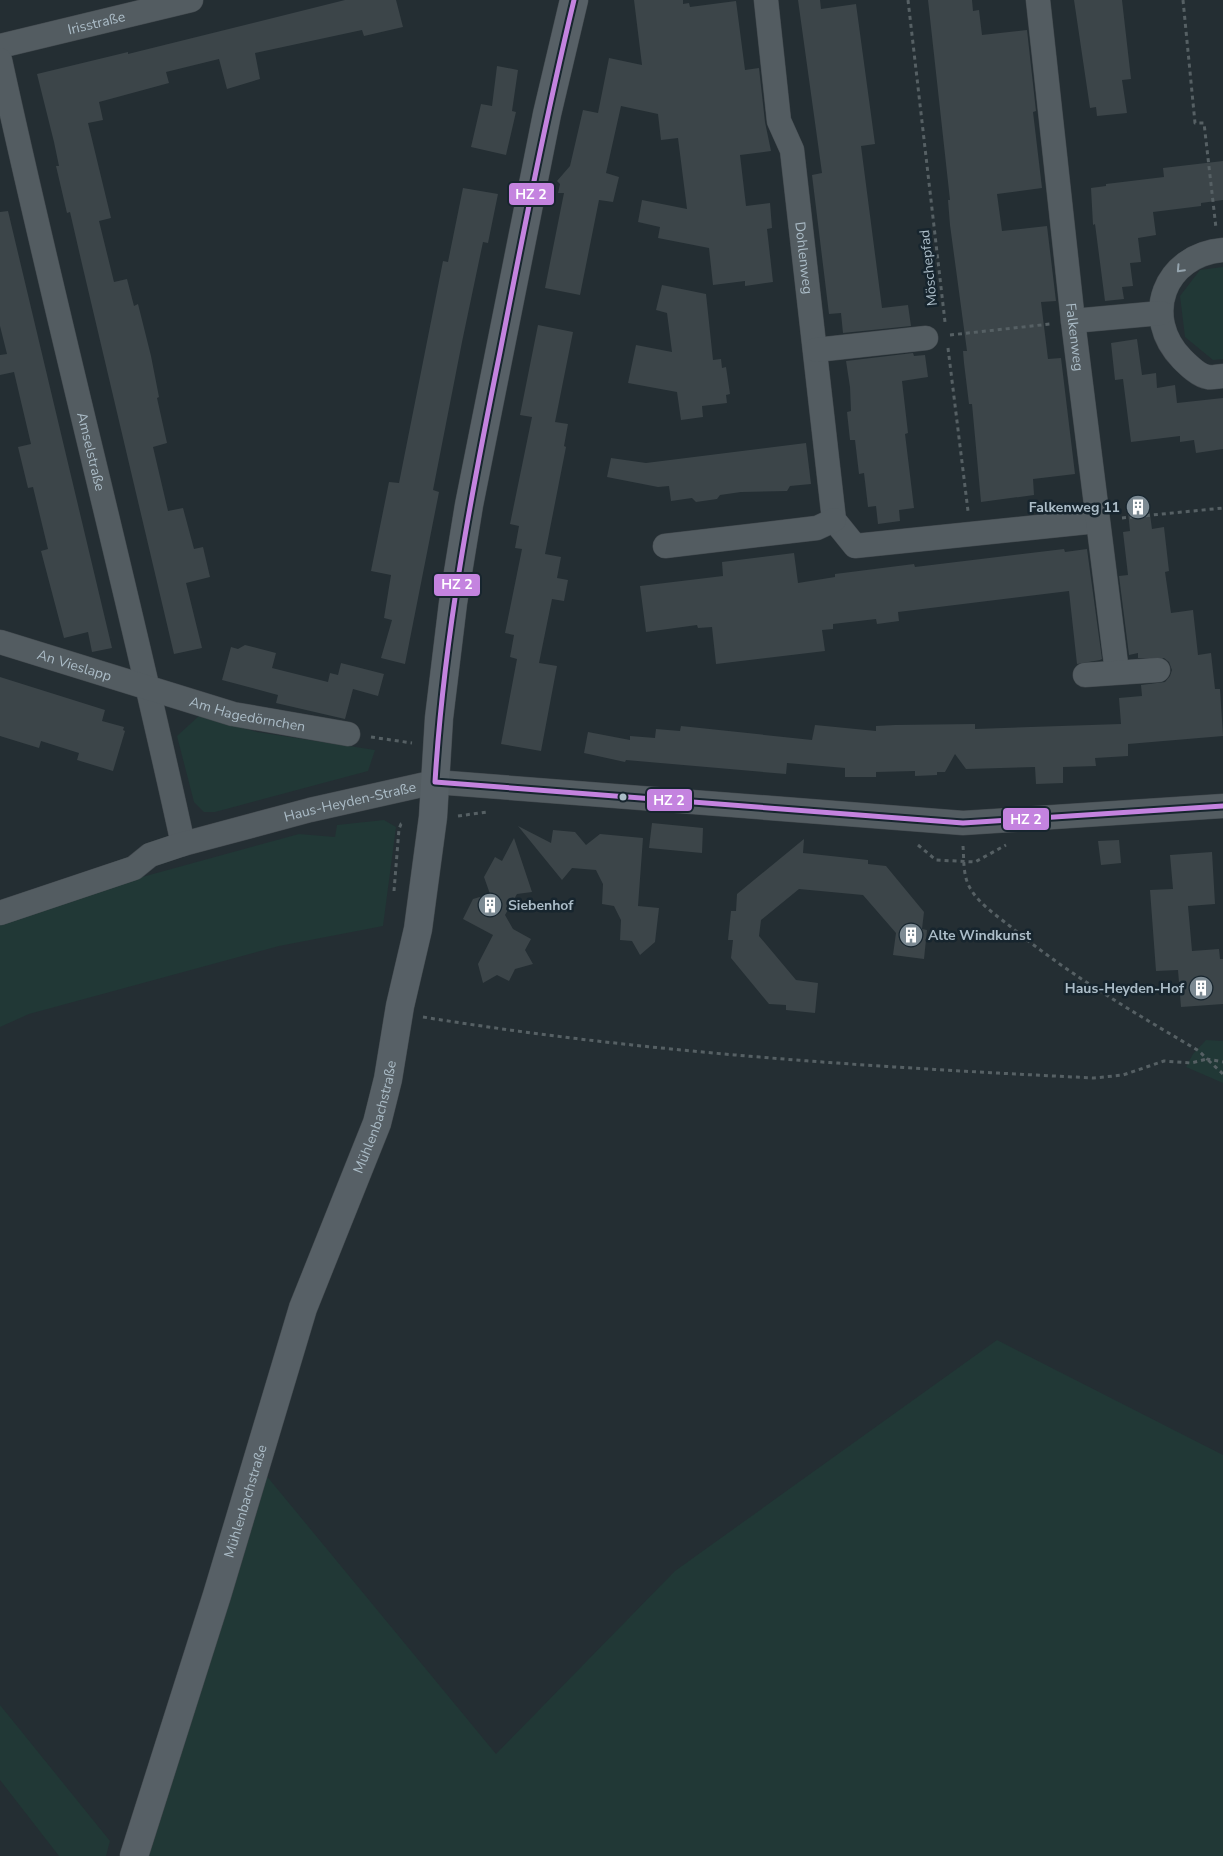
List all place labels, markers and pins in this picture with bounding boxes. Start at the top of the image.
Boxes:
building icon: Falkenweg 11 [1125,494,1151,520]
place label: Falkenweg 11 [1029,498,1120,517]
unlabelled marker [618,792,628,802]
building icon: Siebenhof [477,892,503,918]
place label: Siebenhof [508,896,574,915]
building icon: Alte Windkunst [898,922,924,948]
place label: Alte Windkunst [928,926,1032,945]
building icon: Haus-Heyden-Hof [1188,975,1214,1001]
place label: Haus-Heyden-Hof [1065,979,1185,998]

